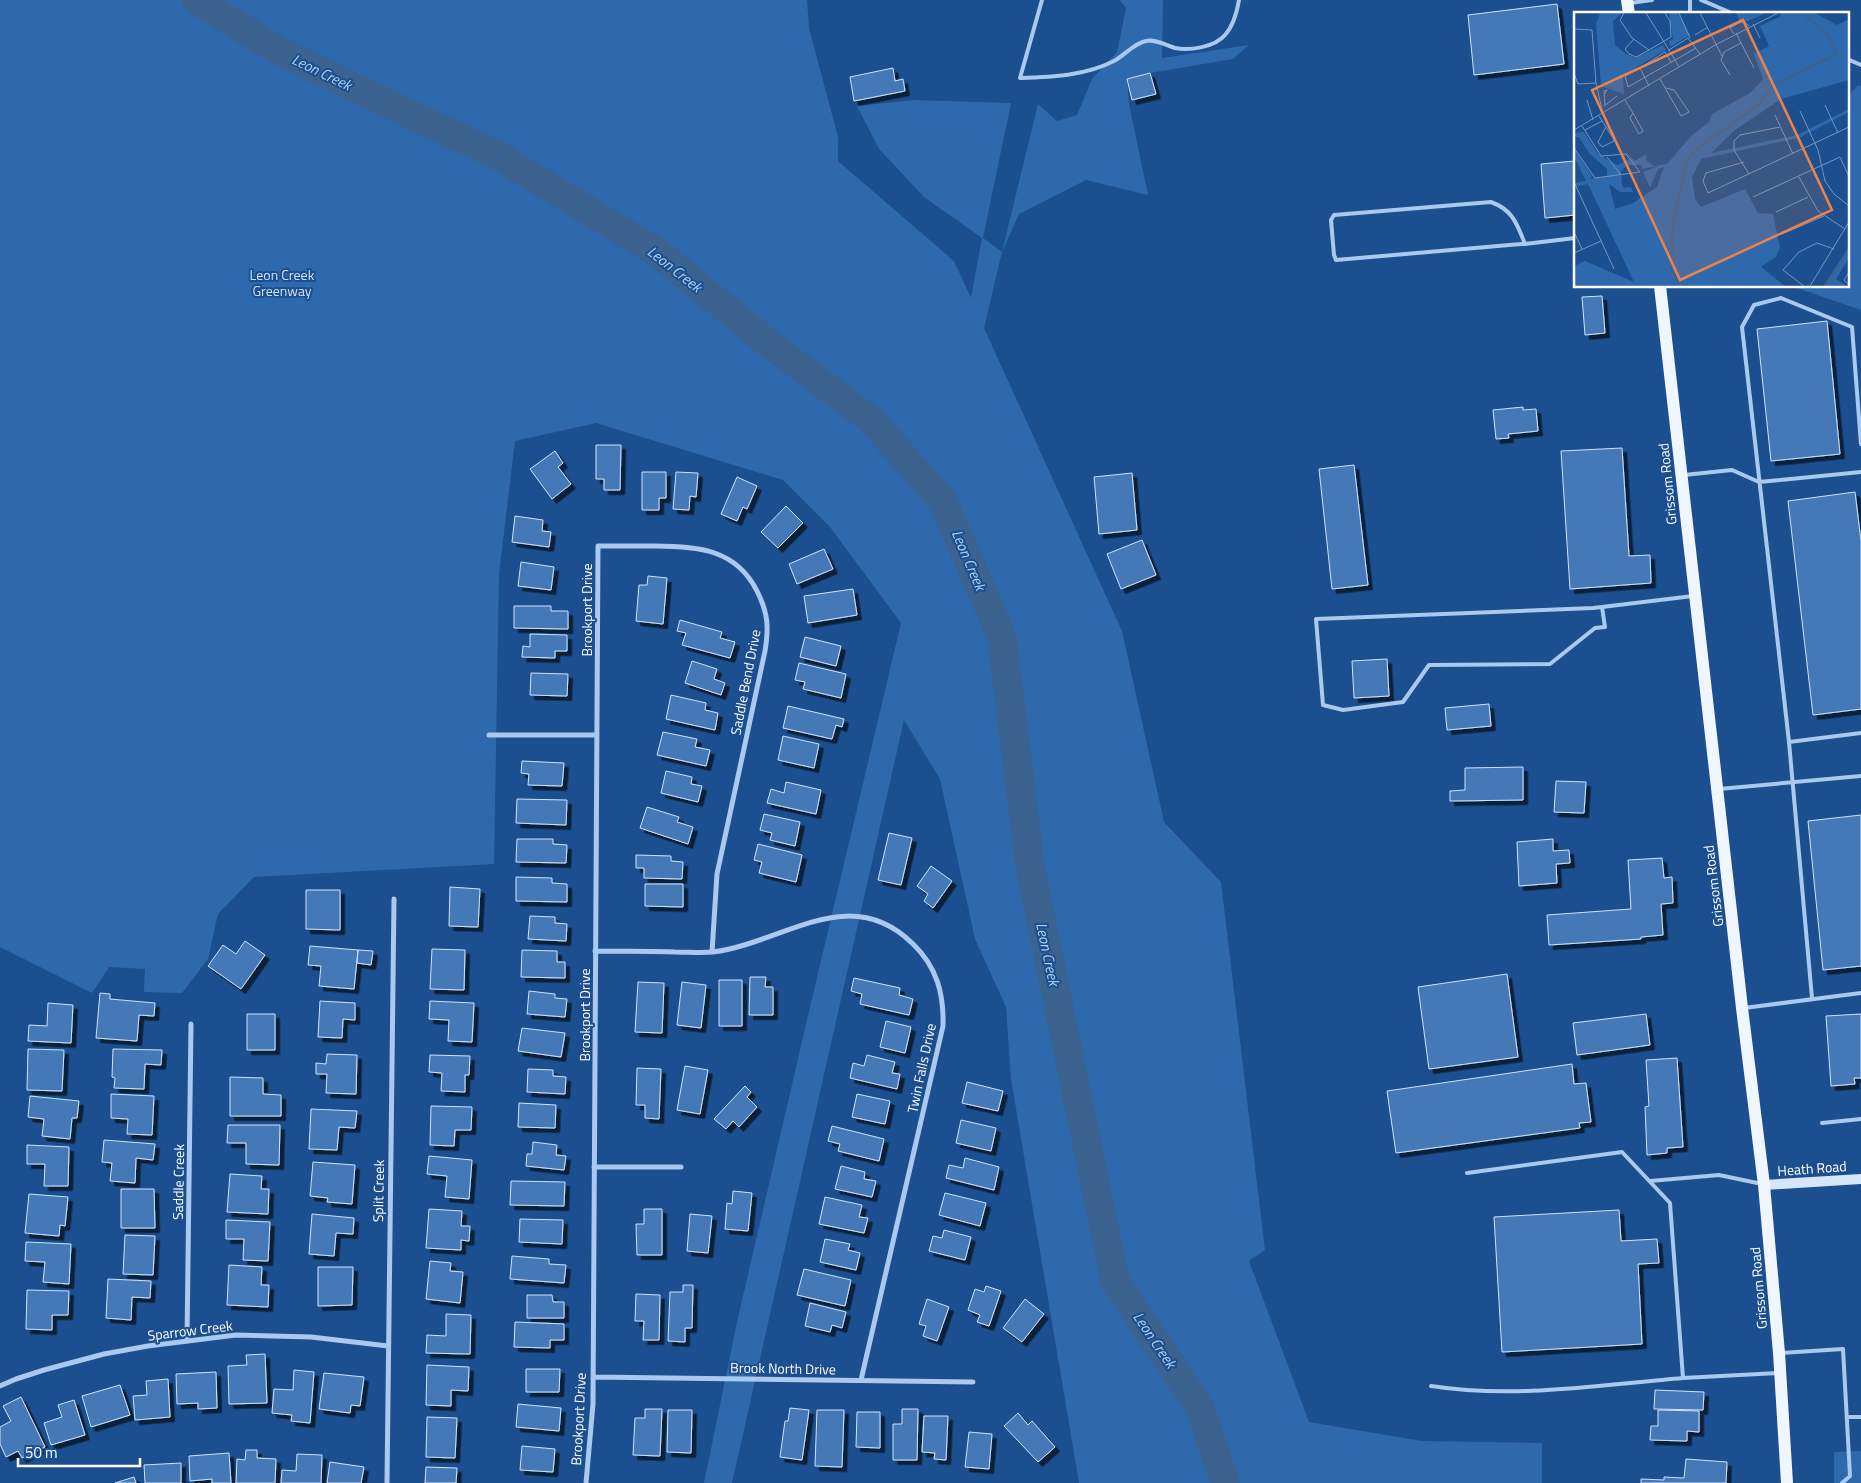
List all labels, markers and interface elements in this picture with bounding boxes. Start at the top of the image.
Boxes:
inset map [1574,12,1848,288]
water label: Leon Creek [288,48,358,97]
water label: Leon Creek [643,240,709,299]
park label: Leon Creek Greenway [250,264,315,301]
street label: Grissom Road [1652,442,1682,526]
water label: Leon Creek [946,526,993,596]
street label: Brookport Drive [576,563,597,657]
street label: Saddle Bend Drive [724,627,766,737]
street label: Grissom Road [1698,844,1728,928]
water label: Leon Creek [1030,920,1066,990]
street label: Brookport Drive [574,968,595,1062]
street label: Twin Falls Drive [901,1021,941,1115]
street label: Saddle Creek [167,1144,189,1220]
street label: Heath Road [1777,1155,1847,1181]
street label: Split Creek [367,1159,389,1222]
street label: Grissom Road [1744,1246,1772,1330]
water label: Leon Creek [1128,1307,1184,1375]
street label: Sparrow Creek [146,1314,234,1346]
street label: Brook North Drive [730,1357,836,1379]
street label: Brookport Drive [565,1372,591,1466]
scale bar [18,1436,140,1468]
text: 50 m [25,1441,58,1464]

